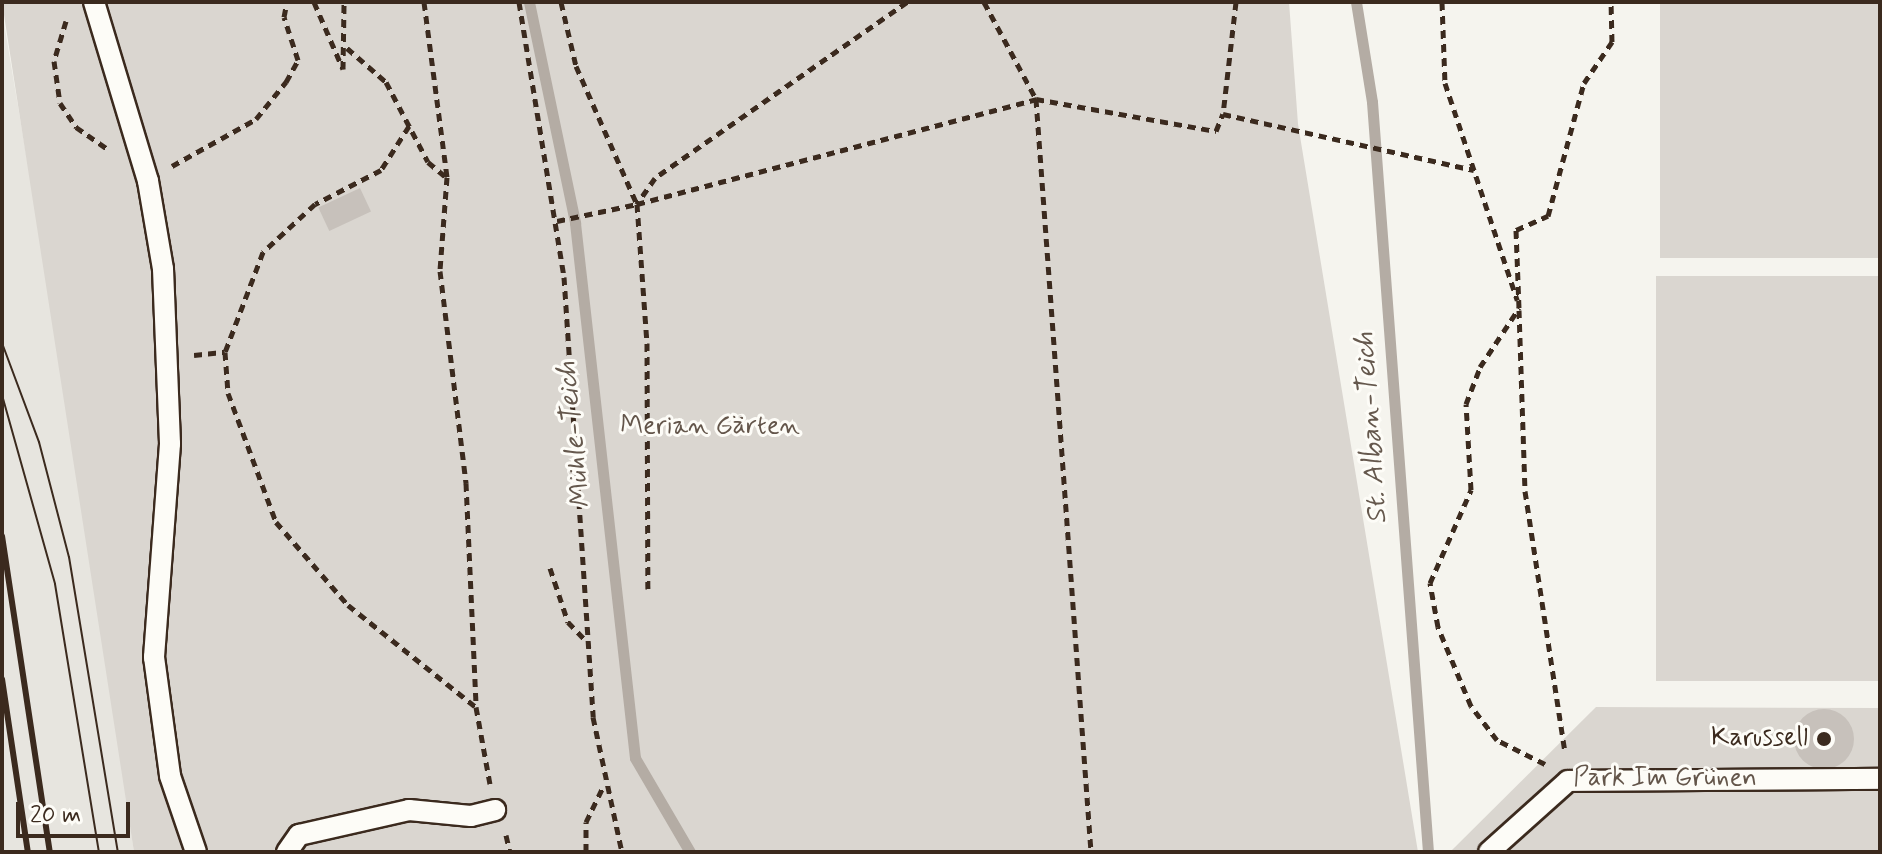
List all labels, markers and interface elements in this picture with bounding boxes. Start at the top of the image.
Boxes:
water label: St. Alban-Teich [1349,331,1395,525]
water label: Mühle-Teich [551,360,599,510]
park label: Merian Gärten [620,411,800,443]
place label: Karussell [1711,723,1808,755]
marker: Karussell [1815,730,1833,748]
park label: Park Im Grünen [1575,763,1755,795]
scale bar [20,786,134,836]
text: 20 m [30,800,81,831]

